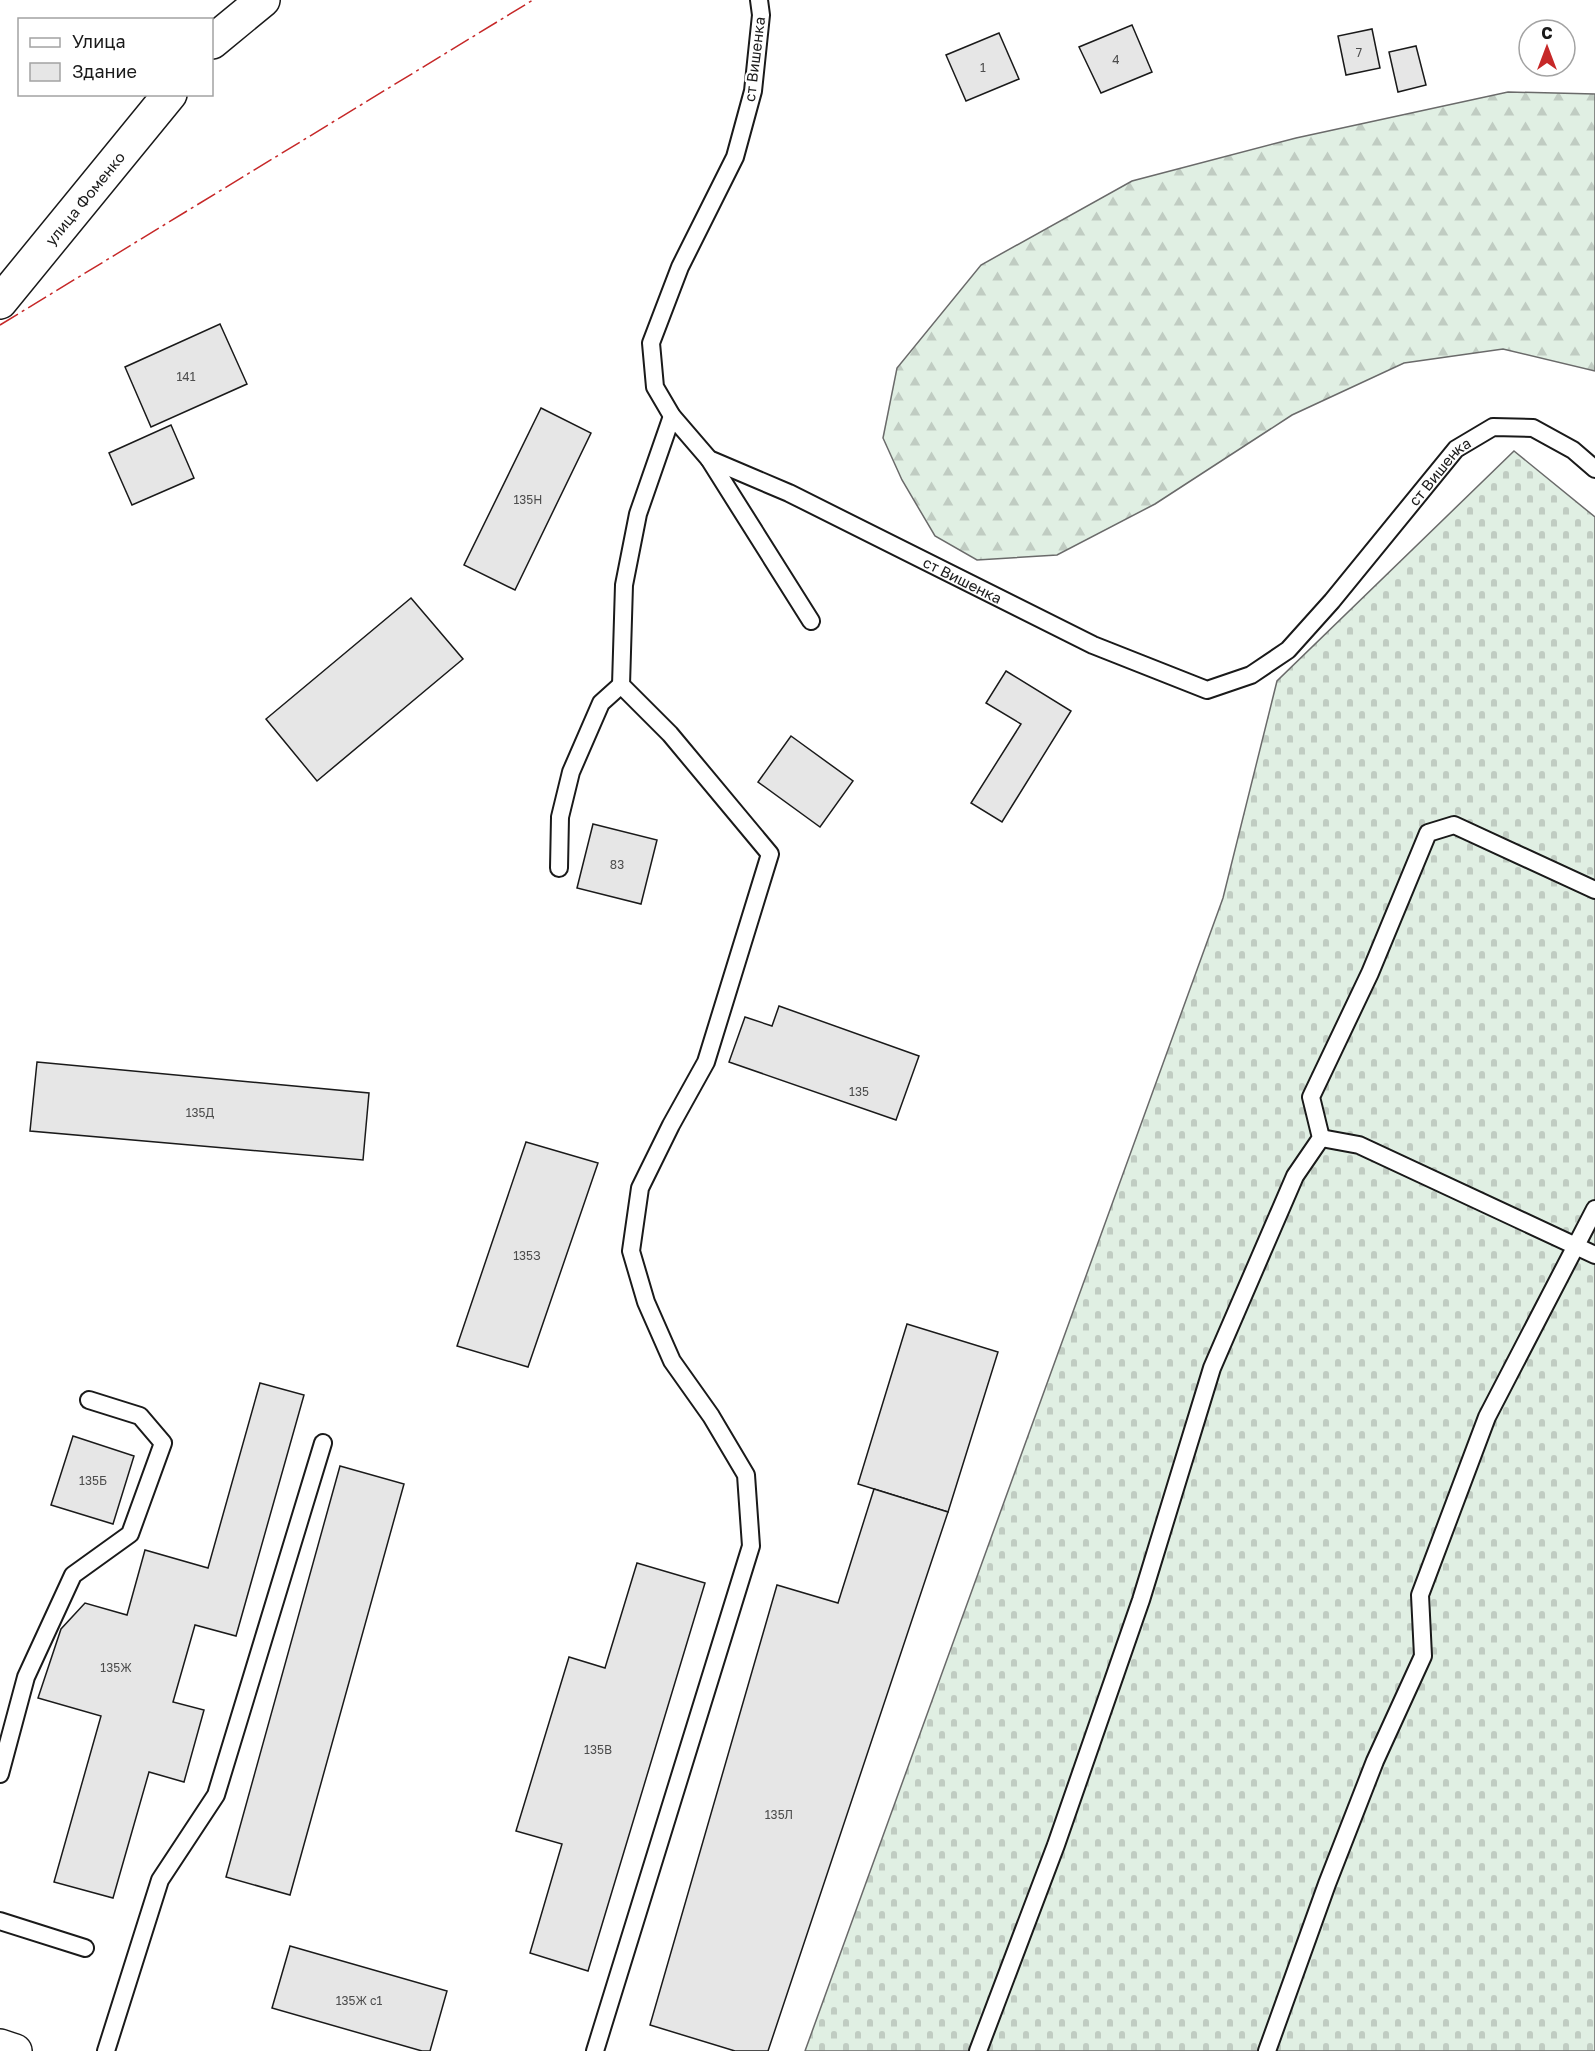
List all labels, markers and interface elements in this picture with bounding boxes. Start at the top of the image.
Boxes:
street label: ст Вишенка [740,16,768,102]
legend [18,18,213,96]
north arrow [1517,18,1577,78]
text: С [1541,23,1553,43]
text: Улица [72,30,126,52]
house number: 7 [1356,45,1362,60]
house number: 4 [1112,52,1120,67]
text: Здание [72,60,137,82]
house number: 1 [980,60,986,75]
street label: улица Фоменко [41,148,128,249]
house number: 141 [177,369,196,384]
street label: ст Вишенка [1405,433,1474,509]
house number: 135Н [514,492,542,507]
street label: ст Вишенка [920,553,1005,607]
house number: 83 [610,857,624,872]
house number: 135 [849,1084,869,1099]
house number: 135Д [186,1105,215,1120]
house number: 135З [513,1248,541,1263]
house number: 135Б [79,1473,107,1488]
house number: 135Ж [100,1660,132,1675]
house number: 135В [584,1742,612,1757]
house number: 135Л [765,1807,793,1822]
house number: 135Ж с1 [336,1993,383,2008]

